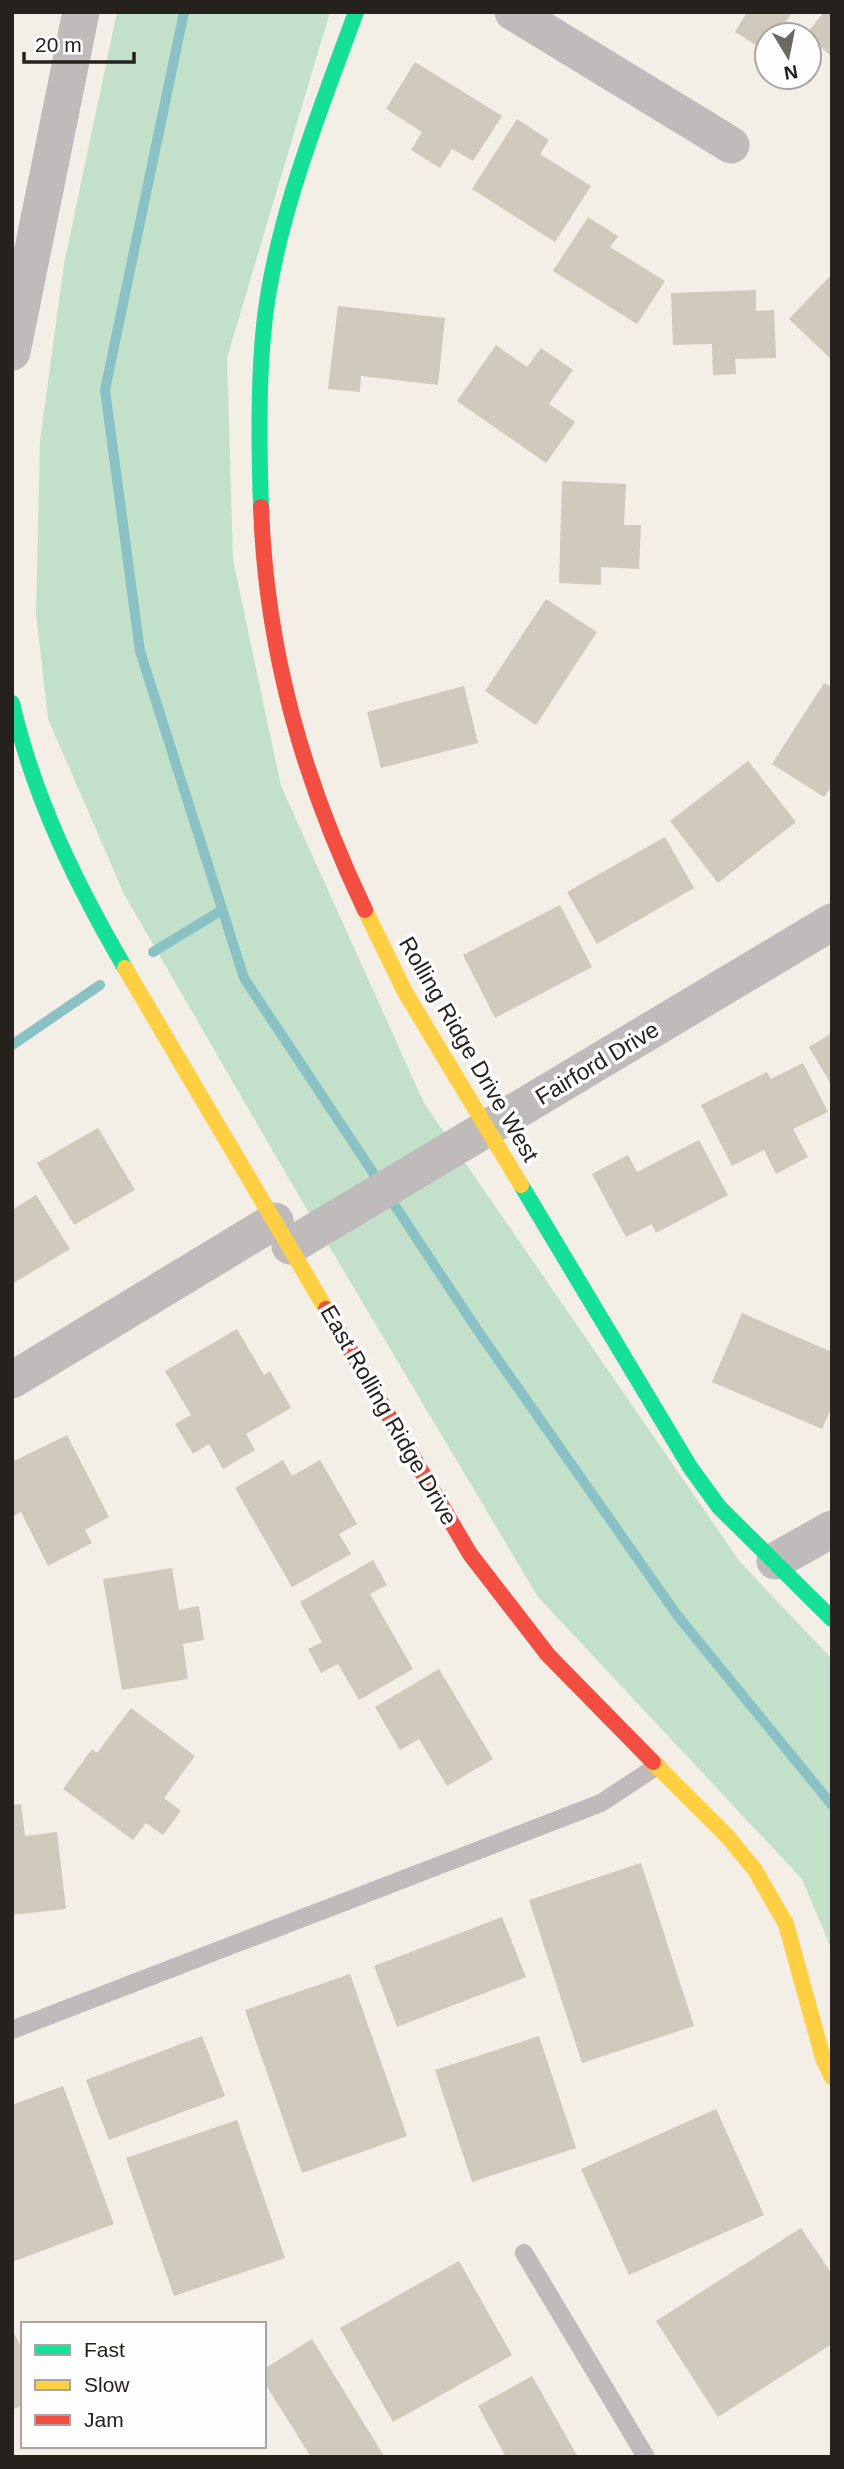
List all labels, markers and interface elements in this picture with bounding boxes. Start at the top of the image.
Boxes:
scale bar [24,21,135,65]
north arrow [753,21,823,91]
text: 20 m [35,33,82,56]
text: N [782,61,799,84]
street label: Rolling Ridge Drive West [394,932,544,1167]
street label: Fairford Drive [531,1016,663,1110]
street label: East Rolling Ridge Drive [315,1301,463,1529]
legend [21,2322,266,2448]
text: Fast [84,2338,125,2361]
text: Slow [84,2373,130,2396]
text: Jam [84,2408,124,2431]

